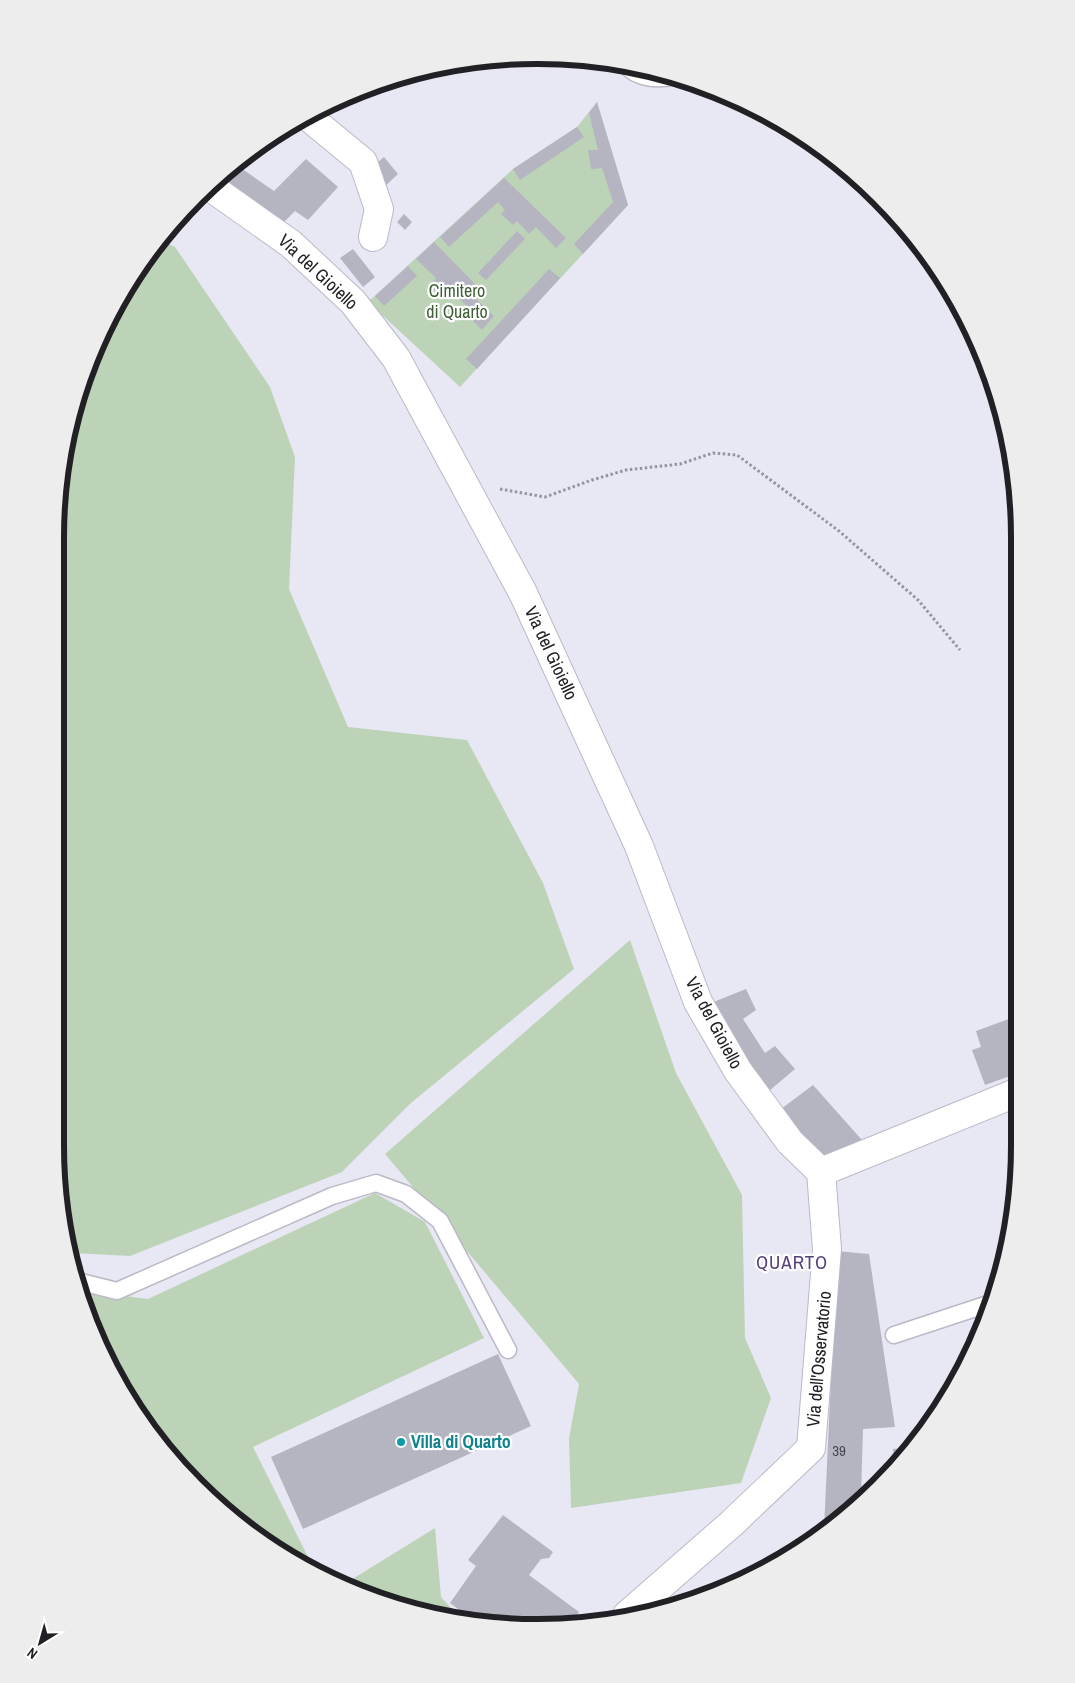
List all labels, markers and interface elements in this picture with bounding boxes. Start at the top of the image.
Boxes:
street label: Via del Gioiello [273,228,364,315]
park label: Cimitero di Quarto [426,278,488,324]
street label: Via del Gioiello [519,602,584,704]
street label: Via del Gioiello [680,972,749,1073]
district label: QUARTO [756,1249,828,1275]
street label: Via dell'Osservatorio [800,1290,837,1428]
place label: Villa di Quarto [411,1429,511,1454]
marker: Villa di Quarto [395,1436,407,1448]
house number: 39 [832,1440,846,1461]
north arrow [15,1618,65,1668]
text: N [23,1644,41,1663]

